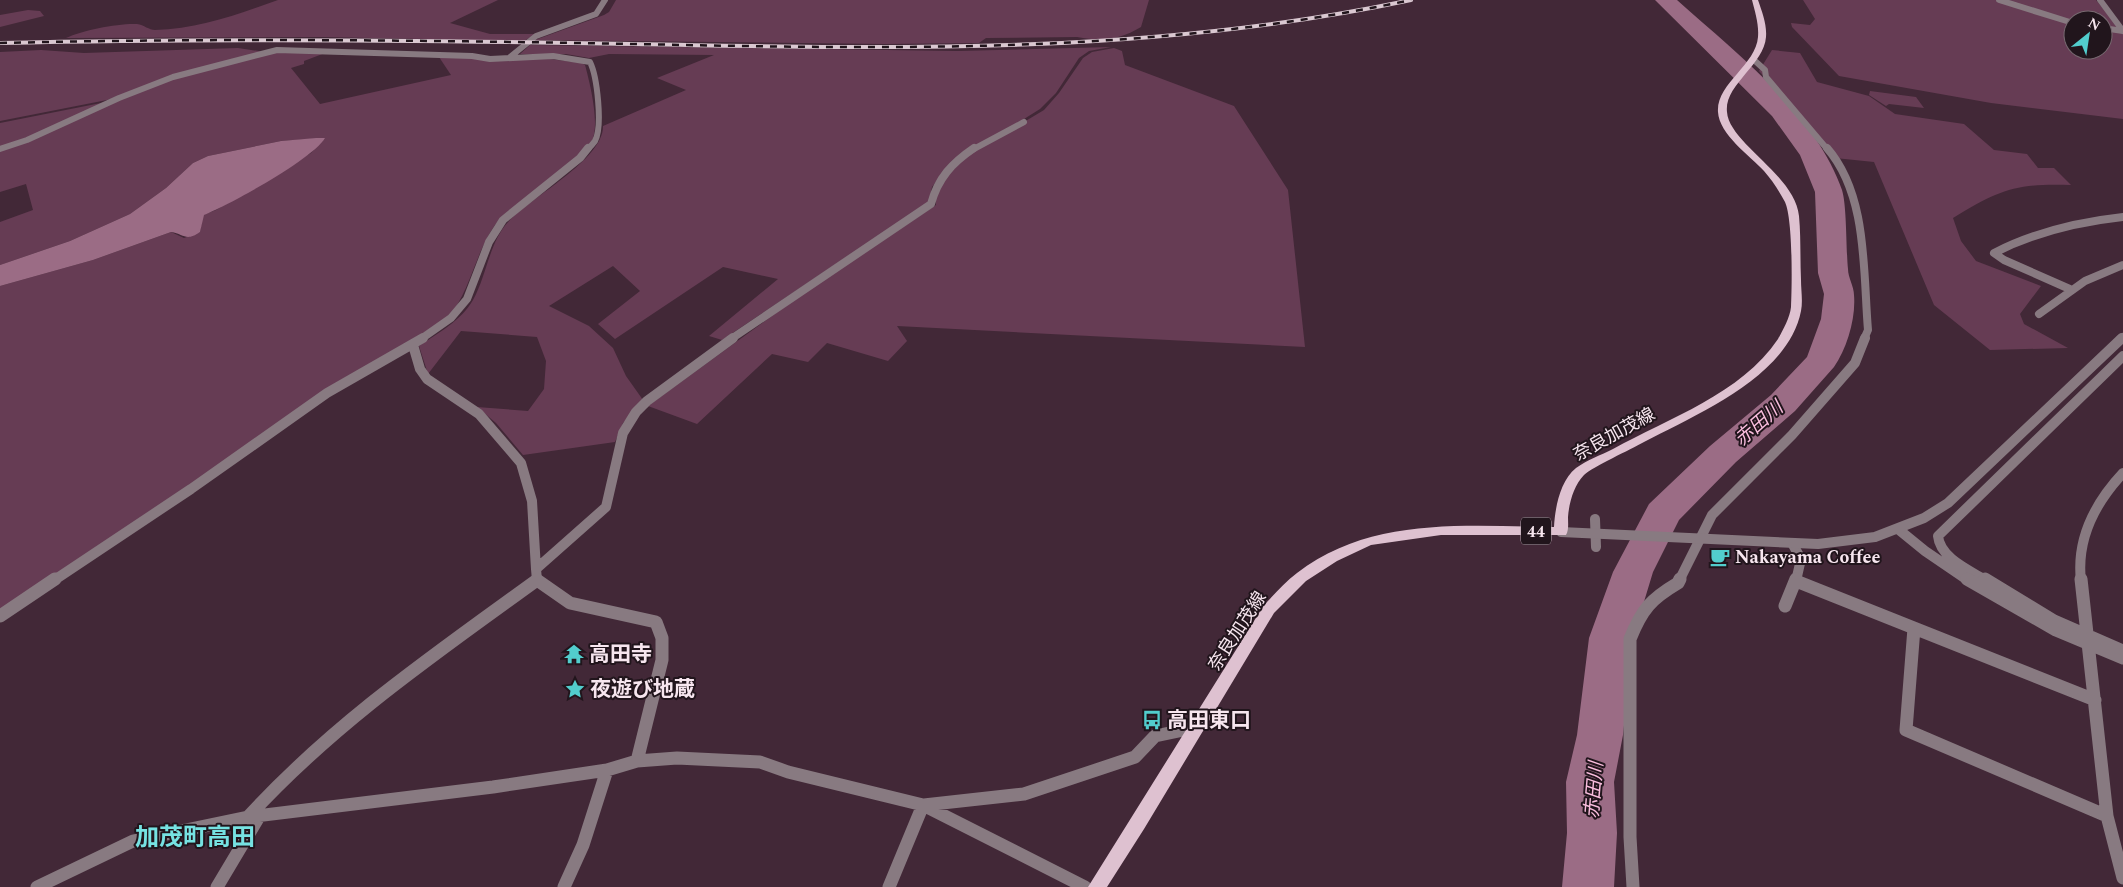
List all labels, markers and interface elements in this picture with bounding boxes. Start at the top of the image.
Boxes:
north arrow [2063,10,2113,60]
text: N [2084,12,2104,36]
water label: 赤田川 [1728,393,1792,454]
street label: 奈良加茂線 [1568,401,1660,468]
road number: 44 [1521,518,1551,544]
place label: Nakayama Coffee [1735,544,1881,571]
cafe icon: Nakayama Coffee [1709,546,1731,568]
street label: 奈良加茂線 [1202,586,1273,676]
place label: 高田寺 [589,639,652,671]
temple icon: 高田寺 [563,643,585,665]
place label: 夜遊び地蔵 [590,674,695,706]
place icon: 夜遊び地蔵 [564,678,586,700]
place label: 高田東口 [1167,705,1251,737]
bus stop icon: 高田東口 [1141,709,1163,731]
water label: 赤田川 [1578,758,1612,820]
district label: 加茂町高田 [135,820,255,856]

